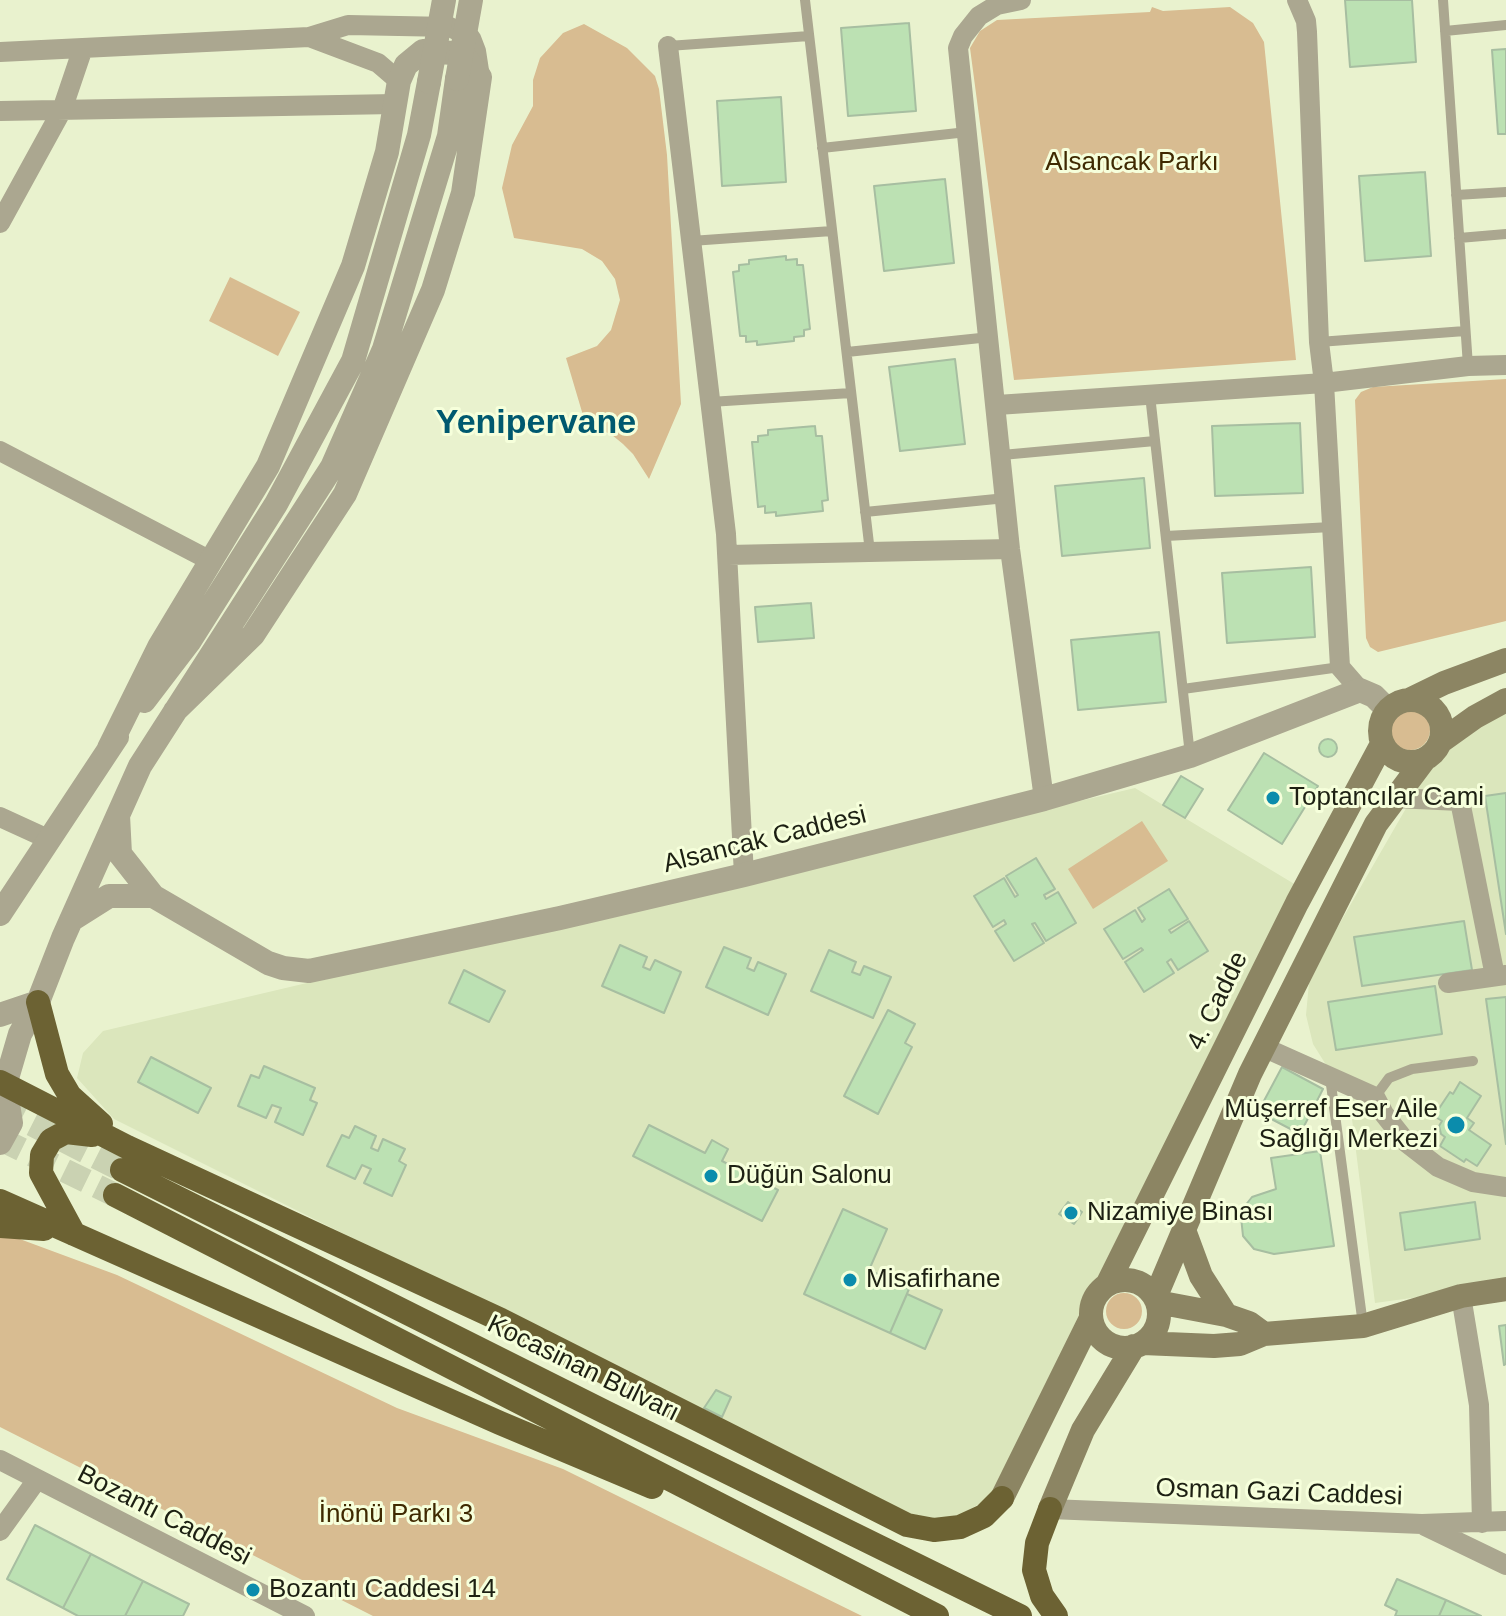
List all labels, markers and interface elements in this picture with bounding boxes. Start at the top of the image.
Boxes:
park label: Alsancak Parkı [1045,147,1219,179]
district label: Yenipervane [436,404,636,444]
place label: Toptancılar Cami [1289,782,1484,814]
marker: Toptancılar Cami [1264,789,1282,807]
street label: Alsancak Caddesi [660,800,870,880]
street label: 4. Cadde [1181,947,1255,1055]
place label: Müşerref Eser Aile Sağlığı Merkezi [1224,1094,1438,1156]
marker: Müşerref Eser Aile Sağlığı Merkezi [1445,1114,1467,1136]
place label: Düğün Salonu [727,1160,892,1192]
marker: Düğün Salonu [702,1167,720,1185]
place label: Nizamiye Binası [1087,1197,1273,1229]
marker: Nizamiye Binası [1062,1204,1080,1222]
place label: Misafirhane [866,1264,1000,1296]
marker: Misafirhane [841,1271,859,1289]
street label: Kocasinan Bulvarı [482,1309,684,1429]
street label: Bozantı Caddesi [72,1459,256,1573]
street label: Osman Gazi Caddesi [1155,1473,1403,1513]
park label: İnönü Parkı 3 [319,1499,473,1531]
place label: Bozantı Caddesi 14 [269,1574,496,1606]
marker: Bozantı Caddesi 14 [244,1581,262,1599]

